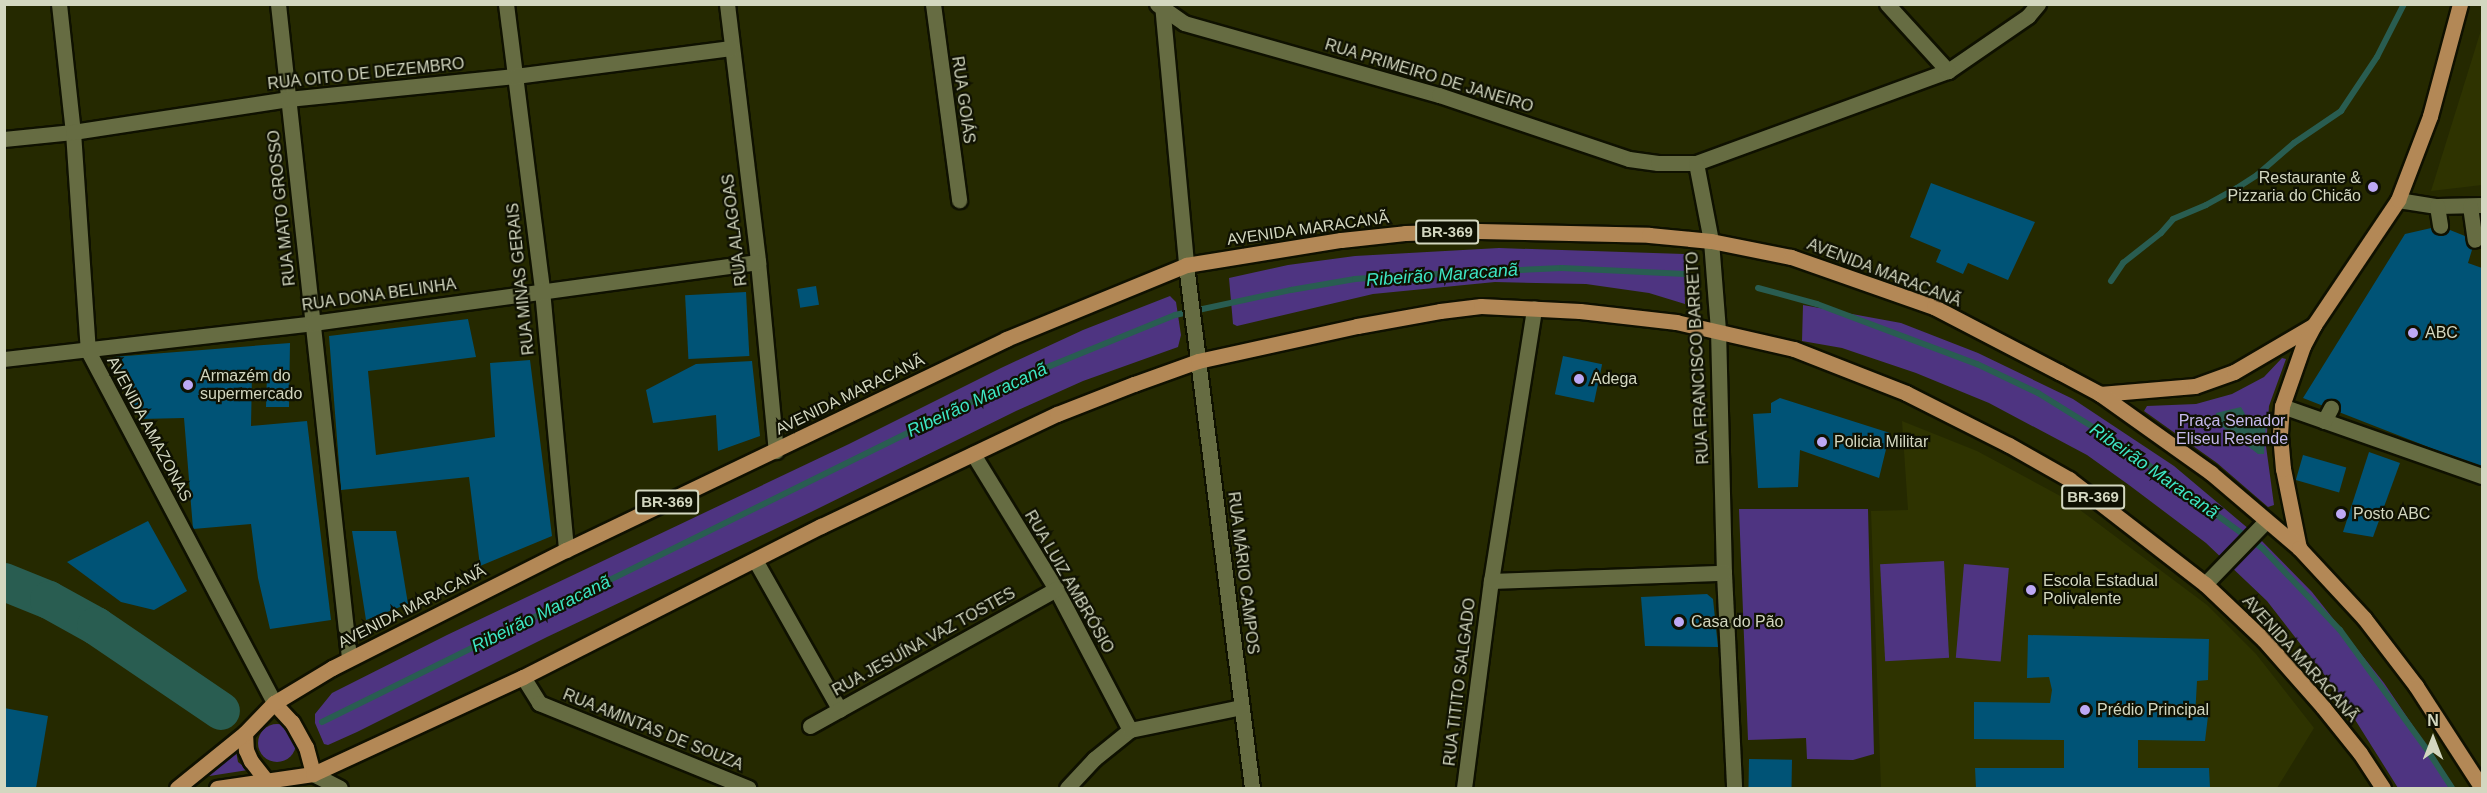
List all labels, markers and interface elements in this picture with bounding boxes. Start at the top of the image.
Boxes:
street label: RUA PRIMEIRO DE JANEIRO [1322,35,1536,117]
street label: RUA OITO DE DEZEMBRO [266,54,466,94]
street label: RUA GOIÁS [947,55,979,145]
street label: RUA MATO GROSSO [264,129,300,287]
place label: Restaurante & Pizzaria do Chicão [2228,168,2361,206]
street label: RUA ALAGOAS [718,172,752,288]
marker: Restaurante & Pizzaria do Chicão [2366,180,2380,194]
street label: RUA MINAS GERAIS [503,202,539,356]
street label: AVENIDA MARACANÃ [1225,208,1391,250]
road number: BR-369 [1414,220,1480,244]
street label: AVENIDA MARACANÃ [1804,235,1964,311]
street label: RUA FRANCISCO BARRETO [1683,251,1713,465]
water label: Ribeirão Maracanã [1365,259,1519,291]
street label: RUA DONA BELINHA [300,275,458,315]
place label: ABC [2425,323,2458,343]
marker: ABC [2406,326,2420,340]
street label: AVENIDA MARACANÃ [772,350,928,440]
street label: AVENIDA AMAZONAS [102,352,196,506]
water label: Ribeirão Maracanã [904,358,1050,442]
place label: Armazém do supermercado [200,366,302,404]
place label: Adega [1591,369,1637,389]
marker: Adega [1572,372,1586,386]
marker: Armazém do supermercado [181,378,195,392]
park label: Praça Senador Eliseu Resende [2176,411,2288,449]
water label: Ribeirão Maracanã [2086,419,2222,523]
place label: Policia Militar [1834,432,1928,452]
marker: Policia Militar [1815,435,1829,449]
road number: BR-369 [2060,485,2126,509]
road number: BR-369 [634,490,700,514]
street label: RUA MÁRIO CAMPOS [1223,490,1263,656]
place label: Posto ABC [2353,504,2431,524]
street label: RUA LUIZ AMBRÓSIO [1020,506,1118,658]
marker: Posto ABC [2334,507,2348,521]
street label: AVENIDA MARACANÃ [334,561,490,653]
water label: Ribeirão Maracanã [468,571,614,657]
place label: Escola Estadual Polivalente [2043,571,2158,609]
street label: RUA JESUÍNA VAZ TOSTES [828,583,1020,701]
marker: Escola Estadual Polivalente [2024,583,2038,597]
street label: AVENIDA MARACANÃ [2238,592,2362,726]
street label: RUA TITITO SALGADO [1440,596,1480,768]
place label: Casa do Pão [1691,612,1784,632]
marker: Casa do Pão [1672,615,1686,629]
street label: RUA AMINTAS DE SOUZA [559,685,747,775]
place label: Prédio Principal [2097,700,2209,720]
marker: Prédio Principal [2078,703,2092,717]
north arrow [2403,709,2463,769]
text: N [2427,712,2439,729]

